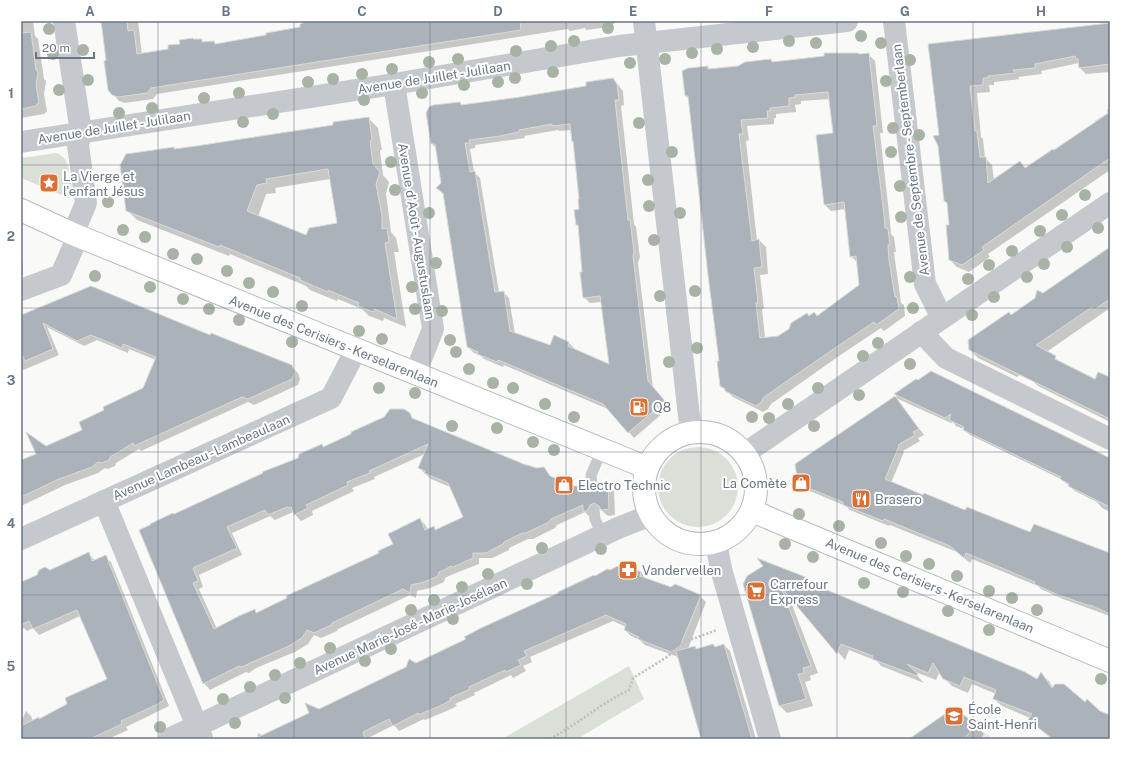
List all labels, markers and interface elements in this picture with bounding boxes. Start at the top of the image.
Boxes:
text: A [85,4,95,19]
text: B [222,4,231,19]
text: C [357,4,367,19]
text: D [493,4,503,19]
text: E [629,4,637,19]
text: F [765,4,773,19]
text: G [900,4,910,19]
text: H [1036,4,1046,19]
scale bar [36,34,94,60]
text: 20 m [42,41,70,55]
street label: Avenue de Septembre - Septemberlaan [889,43,932,277]
street label: Avenue de Juillet - Julilaan [357,58,512,97]
text: 1 [8,86,14,101]
street label: Avenue de Juillet - Julilaan [37,108,192,147]
street label: Avenue d'Août - Augustuslaan [395,142,438,320]
place label: La Vierge et l'enfant Jésus [63,169,144,199]
place icon: La Vierge et l'enfant Jésus [38,172,60,194]
text: 2 [7,229,15,244]
street label: Avenue des Cerisiers - Kerselarenlaan [227,292,441,391]
text: 3 [7,373,16,388]
fuel station icon: Q8 [628,396,650,418]
place label: Q8 [653,400,671,415]
street label: Avenue Lambeau - Lambeaulaan [110,412,292,503]
shop icon: La Comète [790,472,812,494]
shop icon: Electro Technic [553,474,575,496]
place label: La Comète [723,476,787,491]
place label: Electro Technic [578,478,671,493]
restaurant icon: Brasero [850,488,872,510]
place label: Brasero [875,492,922,507]
text: 4 [7,516,16,531]
street label: Avenue des Cerisiers - Kerselarenlaan [823,535,1036,636]
pharmacy icon: Vandervellen [617,559,639,581]
place label: Vandervellen [642,563,721,578]
street label: Avenue Marie-José - Marie-Josélaan [311,575,509,678]
place label: Carrefour Express [770,577,828,607]
supermarket icon: Carrefour Express [745,580,767,602]
text: 5 [7,659,16,674]
place label: École Saint-Henri [968,701,1037,732]
school or university icon: École Saint-Henri [943,705,965,727]

